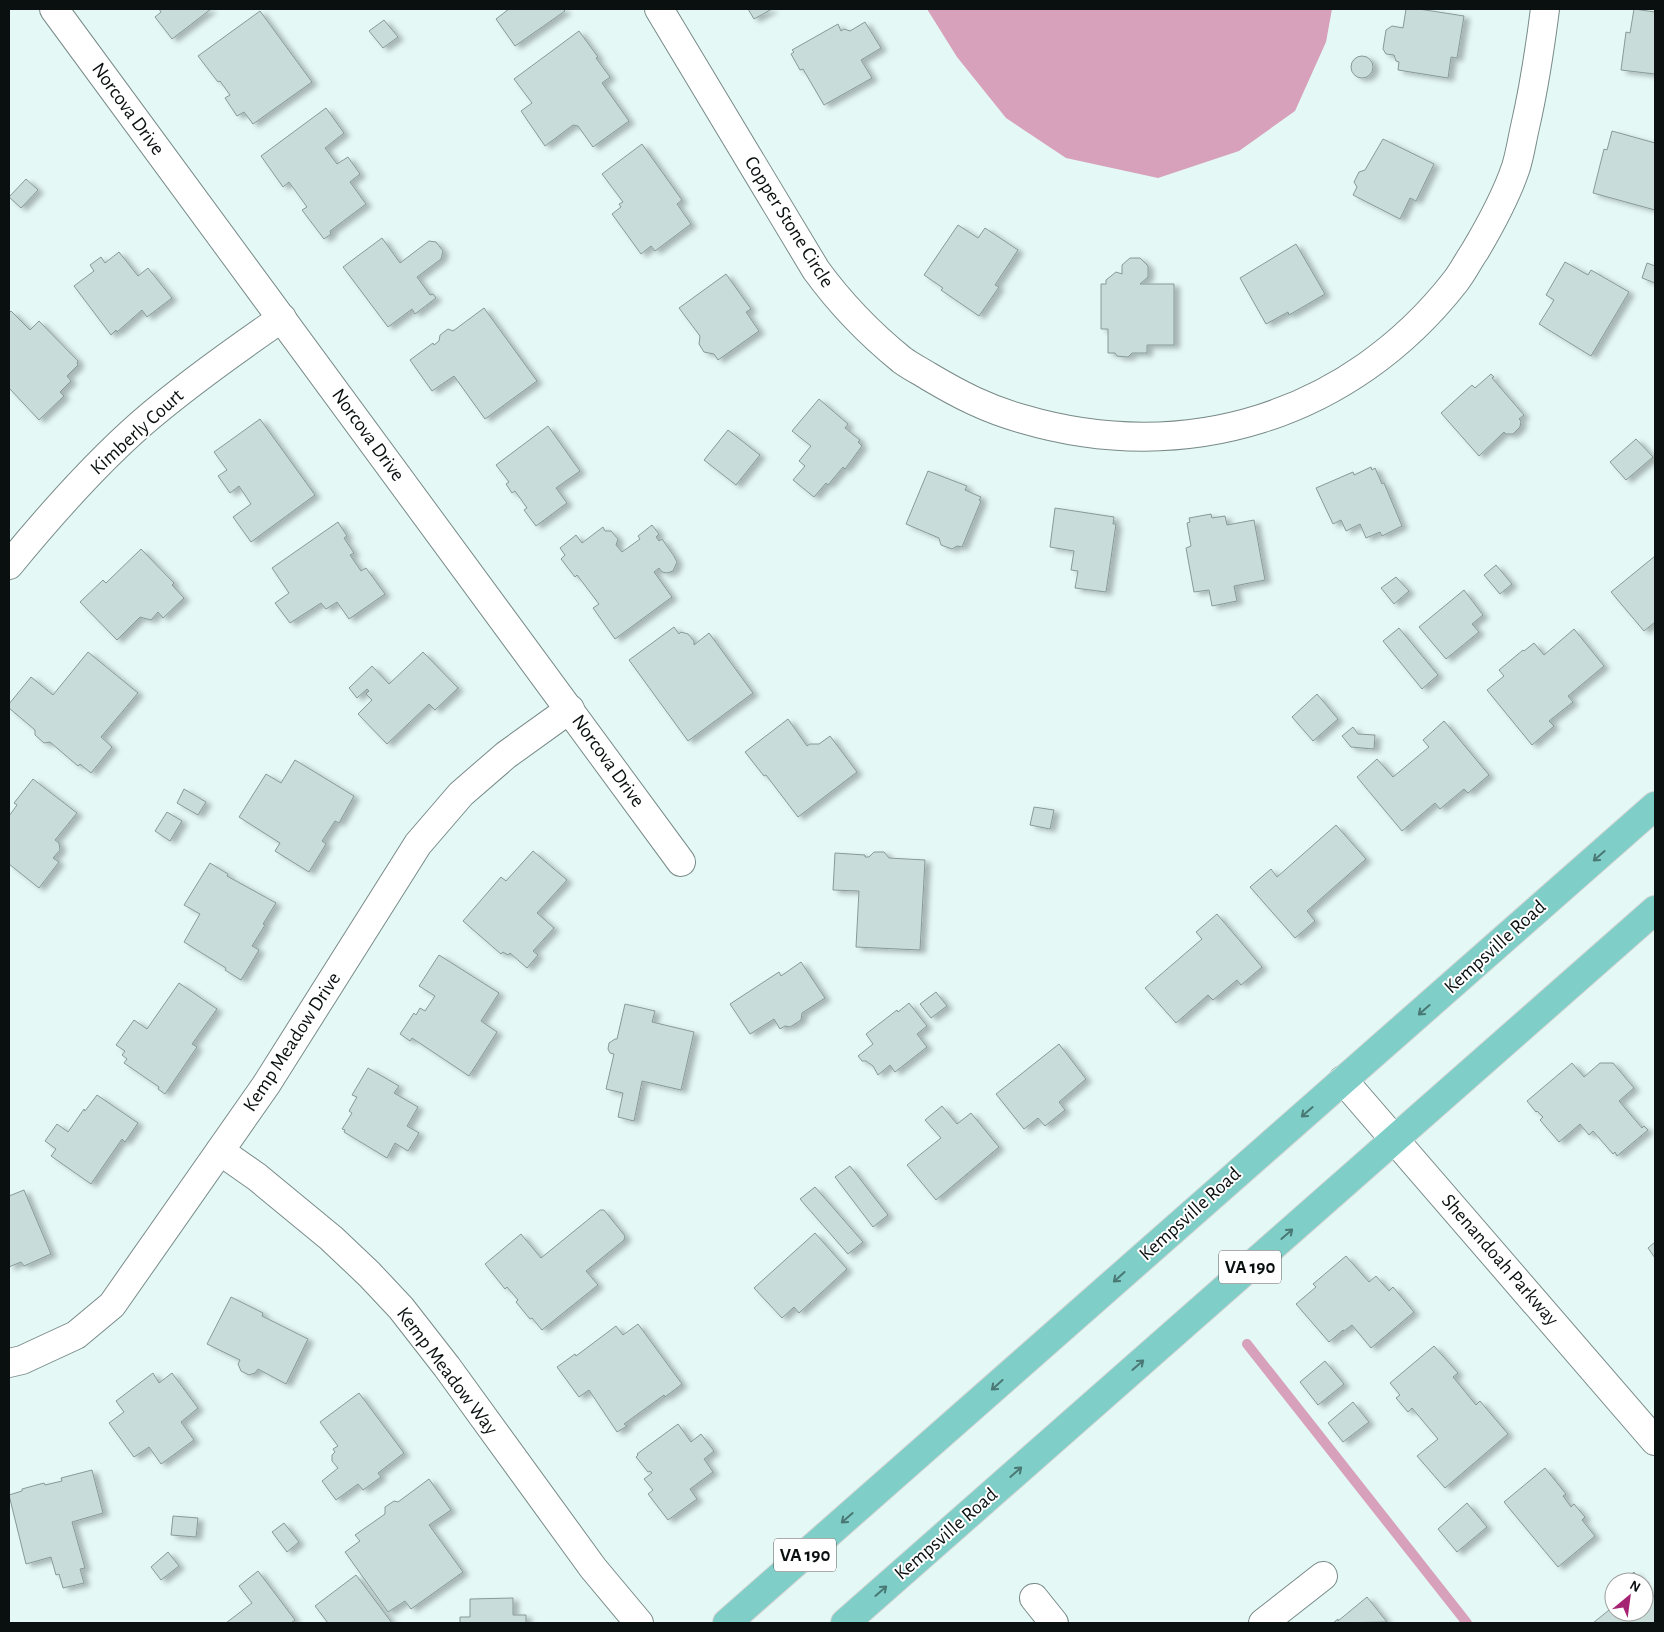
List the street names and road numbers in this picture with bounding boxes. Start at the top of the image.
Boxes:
street label: Norcova Drive [88,59,168,159]
street label: Copper Stone Circle [741,153,837,291]
street label: Kimberly Court [87,385,188,479]
street label: Norcova Drive [328,385,408,485]
street label: Norcova Drive [568,711,648,811]
street label: Kempsville Road [1440,896,1550,998]
street label: Kemp Meadow Drive [240,969,344,1115]
street label: Kempsville Road [1135,1163,1245,1265]
street label: Shenandoah Parkway [1438,1190,1563,1330]
road number: VA 190 [1219,1250,1281,1284]
street label: Kemp Meadow Way [393,1303,502,1439]
street label: Kempsville Road [891,1484,1001,1584]
road number: VA 190 [774,1538,836,1572]

